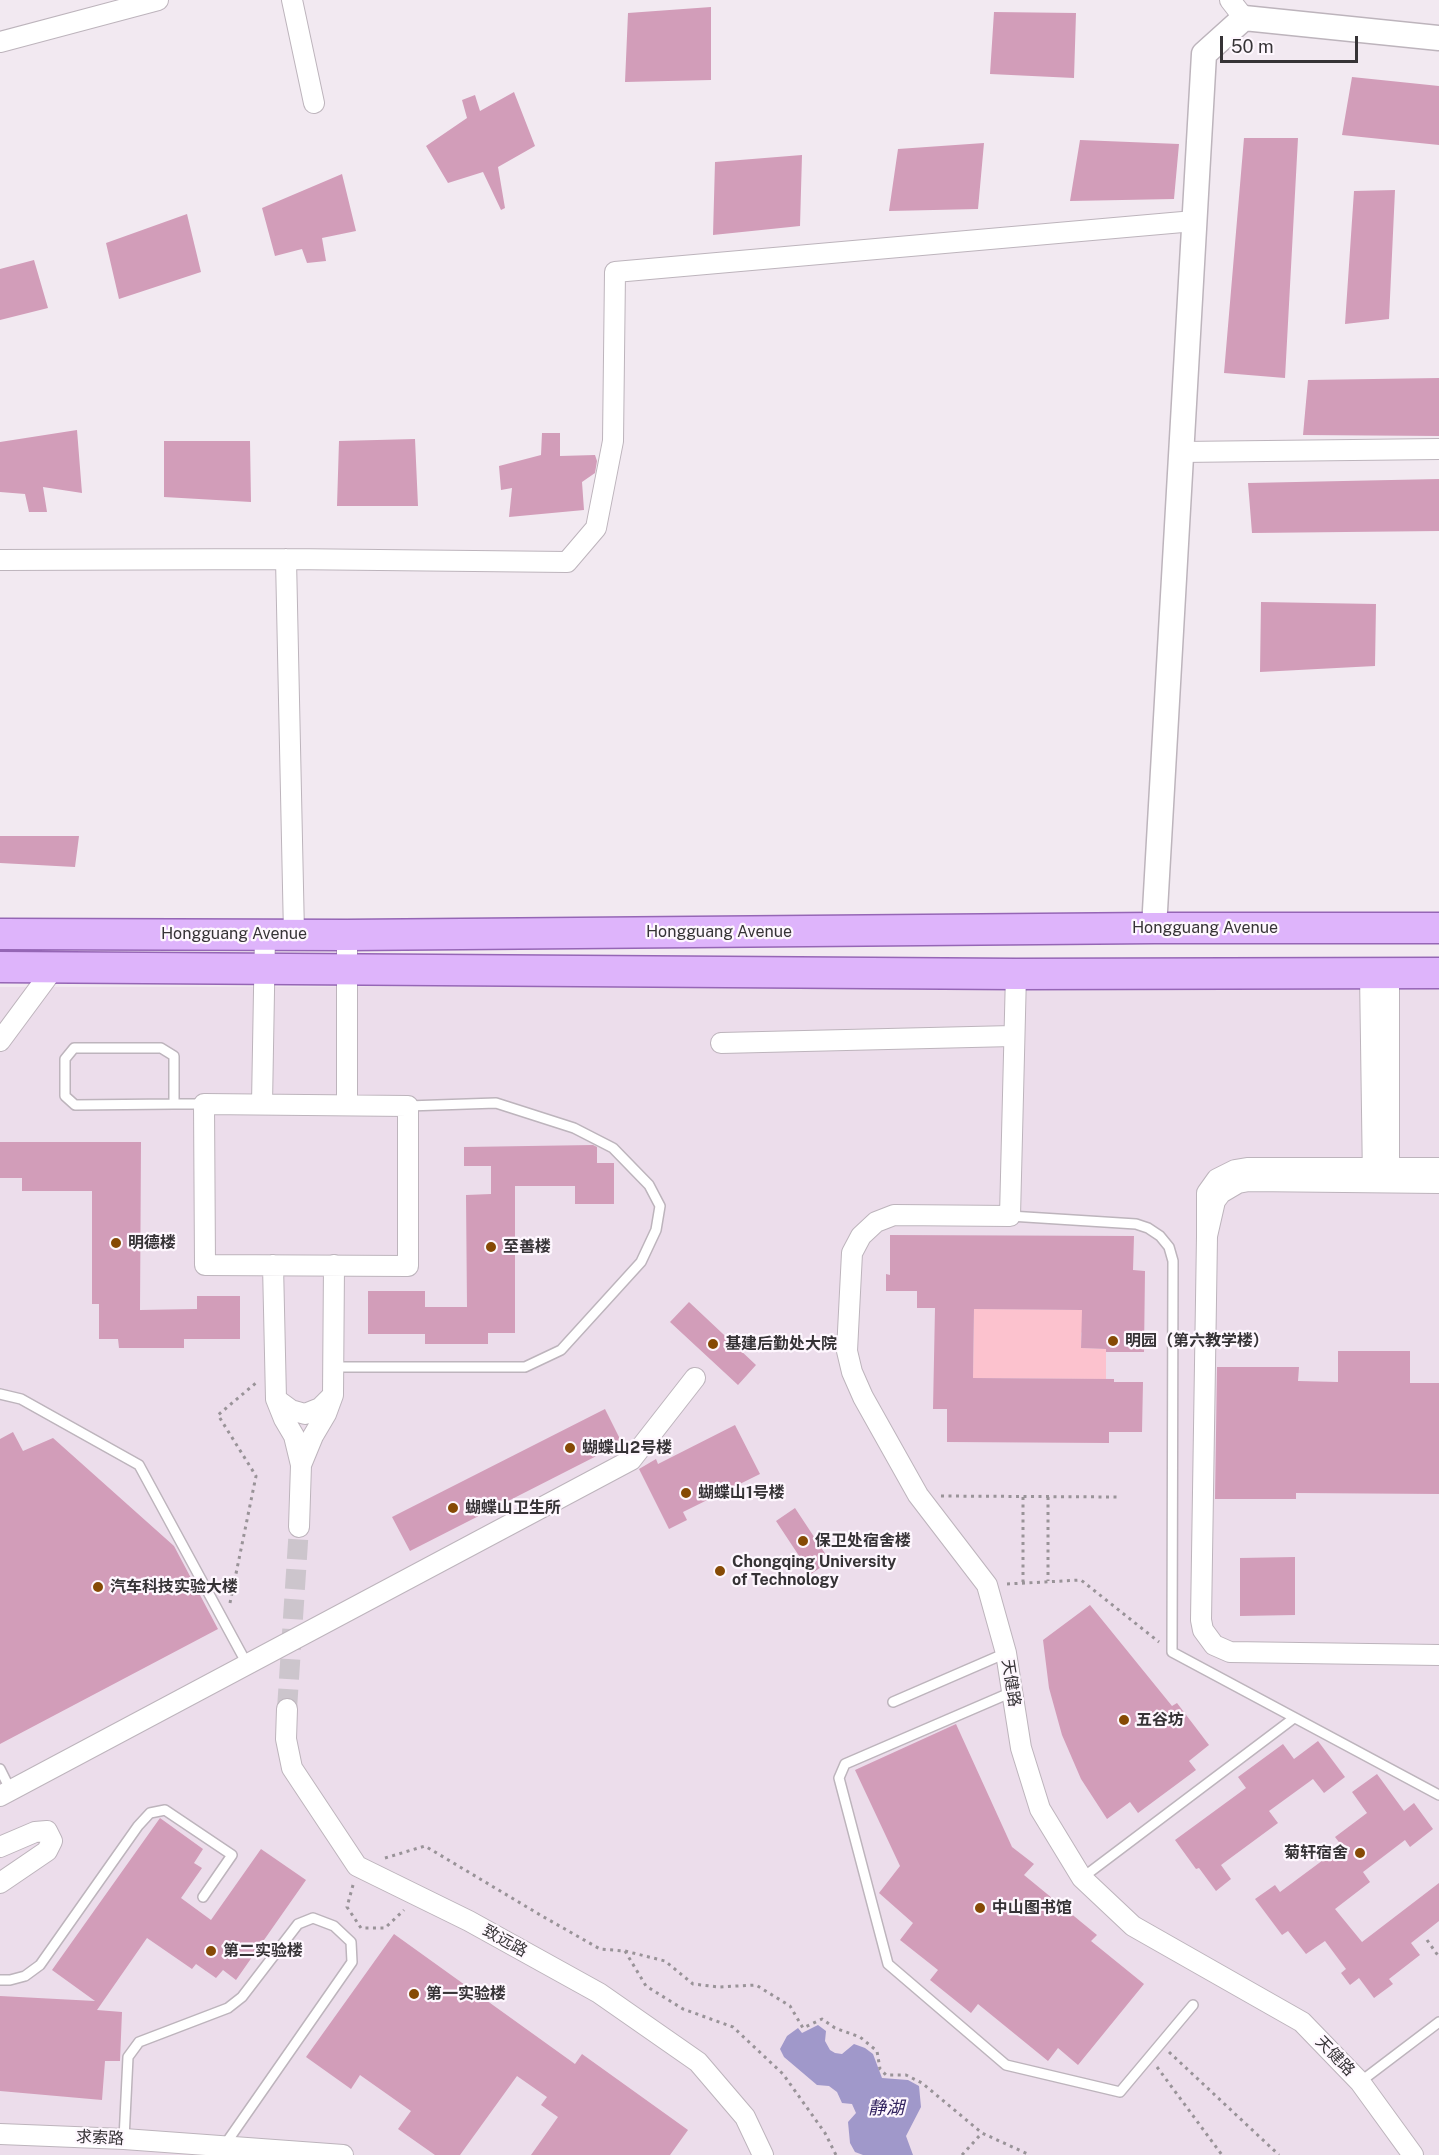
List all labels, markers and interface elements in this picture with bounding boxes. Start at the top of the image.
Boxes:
scale bar [1223,24,1361,62]
text: 50 m [1231,36,1274,57]
street label: Hongguang Avenue [1132,918,1278,938]
street label: Hongguang Avenue [646,922,792,942]
street label: Hongguang Avenue [161,924,307,944]
place label: 明德楼 [128,1233,176,1253]
marker: 明德楼 [109,1236,123,1250]
place label: 至善楼 [503,1237,551,1257]
marker: 至善楼 [484,1240,498,1254]
place label: 明园（第六教学楼） [1125,1331,1269,1351]
place label: 基建后勤处大院 [725,1334,837,1354]
marker: 明园（第六教学楼） [1106,1334,1120,1348]
marker: 基建后勤处大院 [706,1337,720,1351]
place label: 蝴蝶山2号楼 [582,1438,672,1458]
marker: 蝴蝶山2号楼 [563,1441,577,1455]
place label: 蝴蝶山1号楼 [698,1483,785,1503]
marker: 蝴蝶山1号楼 [679,1486,693,1500]
place label: 蝴蝶山卫生所 [465,1498,561,1518]
marker: 蝴蝶山卫生所 [446,1501,460,1515]
place label: 保卫处宿舍楼 [815,1531,911,1551]
marker: 保卫处宿舍楼 [796,1534,810,1548]
place label: Chongqing University of Technology [732,1552,896,1590]
marker: Chongqing University of Technology [713,1564,727,1578]
place label: 汽车科技实验大楼 [110,1577,238,1597]
marker: 汽车科技实验大楼 [91,1580,105,1594]
street label: 天健路 [998,1658,1024,1708]
place label: 五谷坊 [1136,1710,1184,1730]
marker: 五谷坊 [1117,1713,1131,1727]
place label: 菊轩宿舍 [1284,1843,1348,1863]
marker: 菊轩宿舍 [1353,1846,1367,1860]
place label: 中山图书馆 [992,1898,1072,1918]
marker: 中山图书馆 [973,1901,987,1915]
street label: 致远路 [479,1921,531,1961]
place label: 第二实验楼 [223,1941,303,1961]
marker: 第二实验楼 [204,1944,218,1958]
place label: 第一实验楼 [426,1984,506,2004]
marker: 第一实验楼 [407,1987,421,2001]
street label: 天健路 [1311,2032,1359,2080]
water label: 静湖 [868,2097,904,2119]
street label: 求索路 [76,2127,124,2149]

